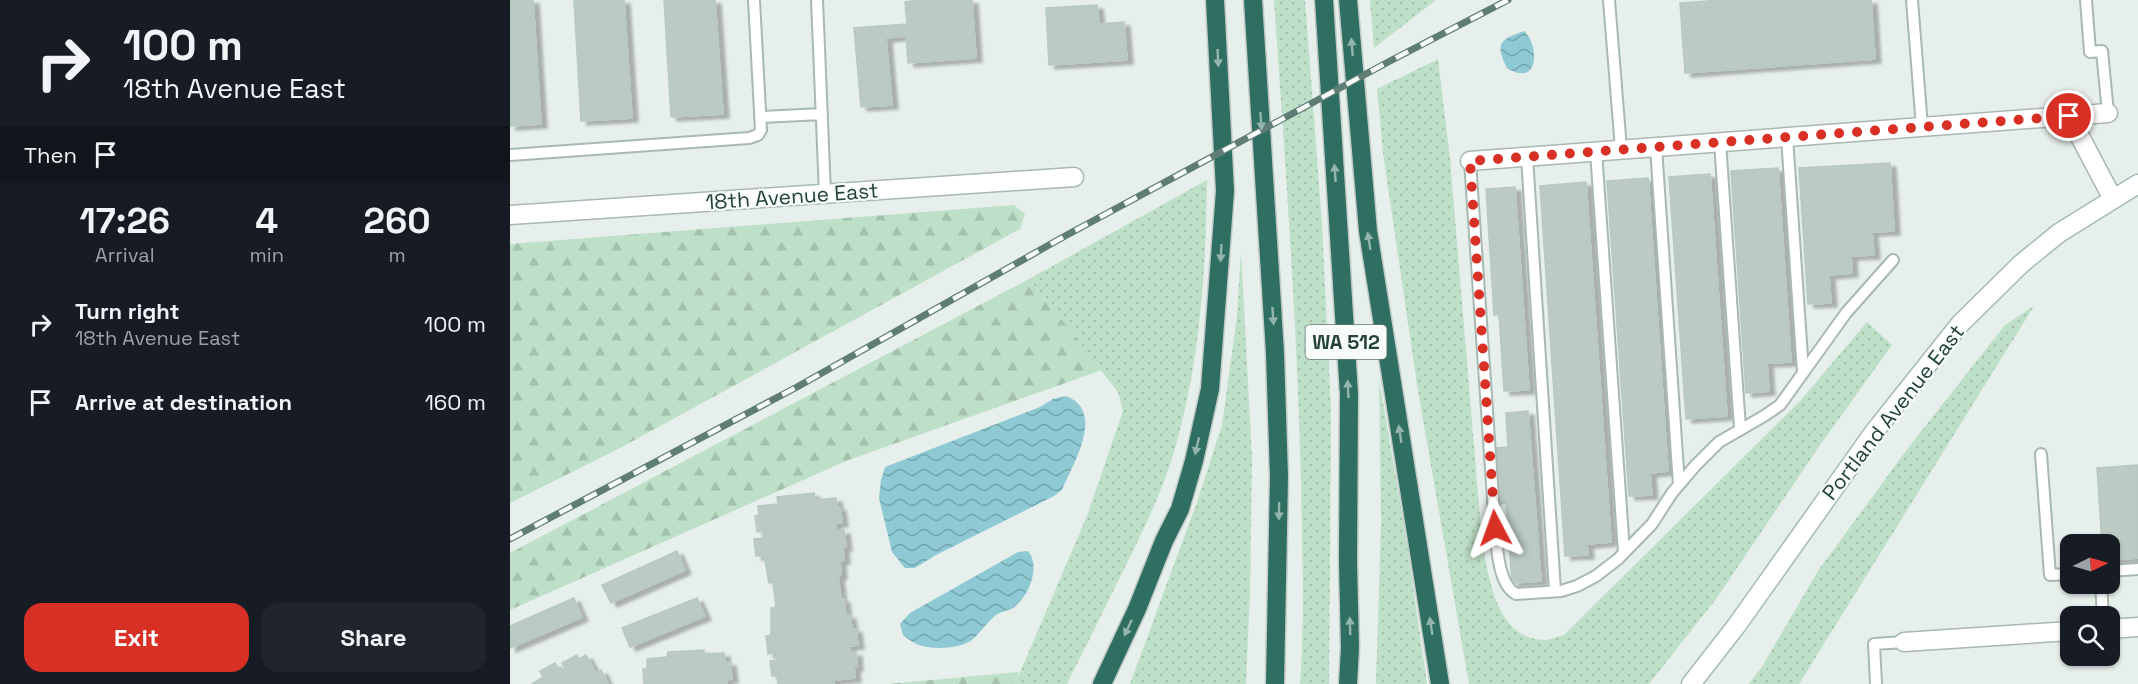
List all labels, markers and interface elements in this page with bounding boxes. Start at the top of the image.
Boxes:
text: 100 m [123,19,243,72]
icon: right [24,24,102,102]
one-way arrow [1347,37,1356,56]
one-way arrow [1213,49,1222,68]
text: 18th Avenue East [123,71,346,106]
pin [2043,90,2094,141]
icon: arrive [2052,99,2085,132]
one-way arrow [1256,112,1265,131]
icon: arrive [89,138,122,171]
text: Then [24,141,77,169]
one-way arrow [1330,164,1339,183]
street label: 18th Avenue East [705,176,879,216]
text: 17:26 [80,198,170,244]
text: 4 [255,198,278,244]
text: 260 [364,198,430,244]
one-way arrow [1365,231,1374,250]
text: Arrival [95,242,155,268]
text: min [250,242,284,268]
text: m [388,242,406,268]
one-way arrow [1216,244,1226,263]
text: Turn right [75,297,180,325]
one-way arrow [1268,306,1277,325]
icon: right [24,308,57,341]
text: 100 m [424,310,486,338]
street label: Portland Avenue East [1816,319,1970,505]
text: 18th Avenue East [75,325,240,351]
road number: WA 512 [1306,325,1386,359]
one-way arrow [1344,379,1353,398]
icon: arrive [24,386,57,419]
text: Arrive at destination [75,388,292,416]
text: 160 m [425,388,486,416]
one-way arrow [1395,424,1404,443]
one-way arrow [1192,437,1202,456]
position arrow [1463,496,1527,560]
one-way arrow [1274,501,1283,520]
north arrow [2060,534,2120,594]
map controls [2060,534,2120,666]
button: Exit [24,603,249,672]
button: Share [261,603,486,672]
button: search [2060,606,2120,666]
one-way arrow [1345,616,1354,635]
one-way arrow [1426,617,1435,636]
one-way arrow [1124,620,1133,637]

